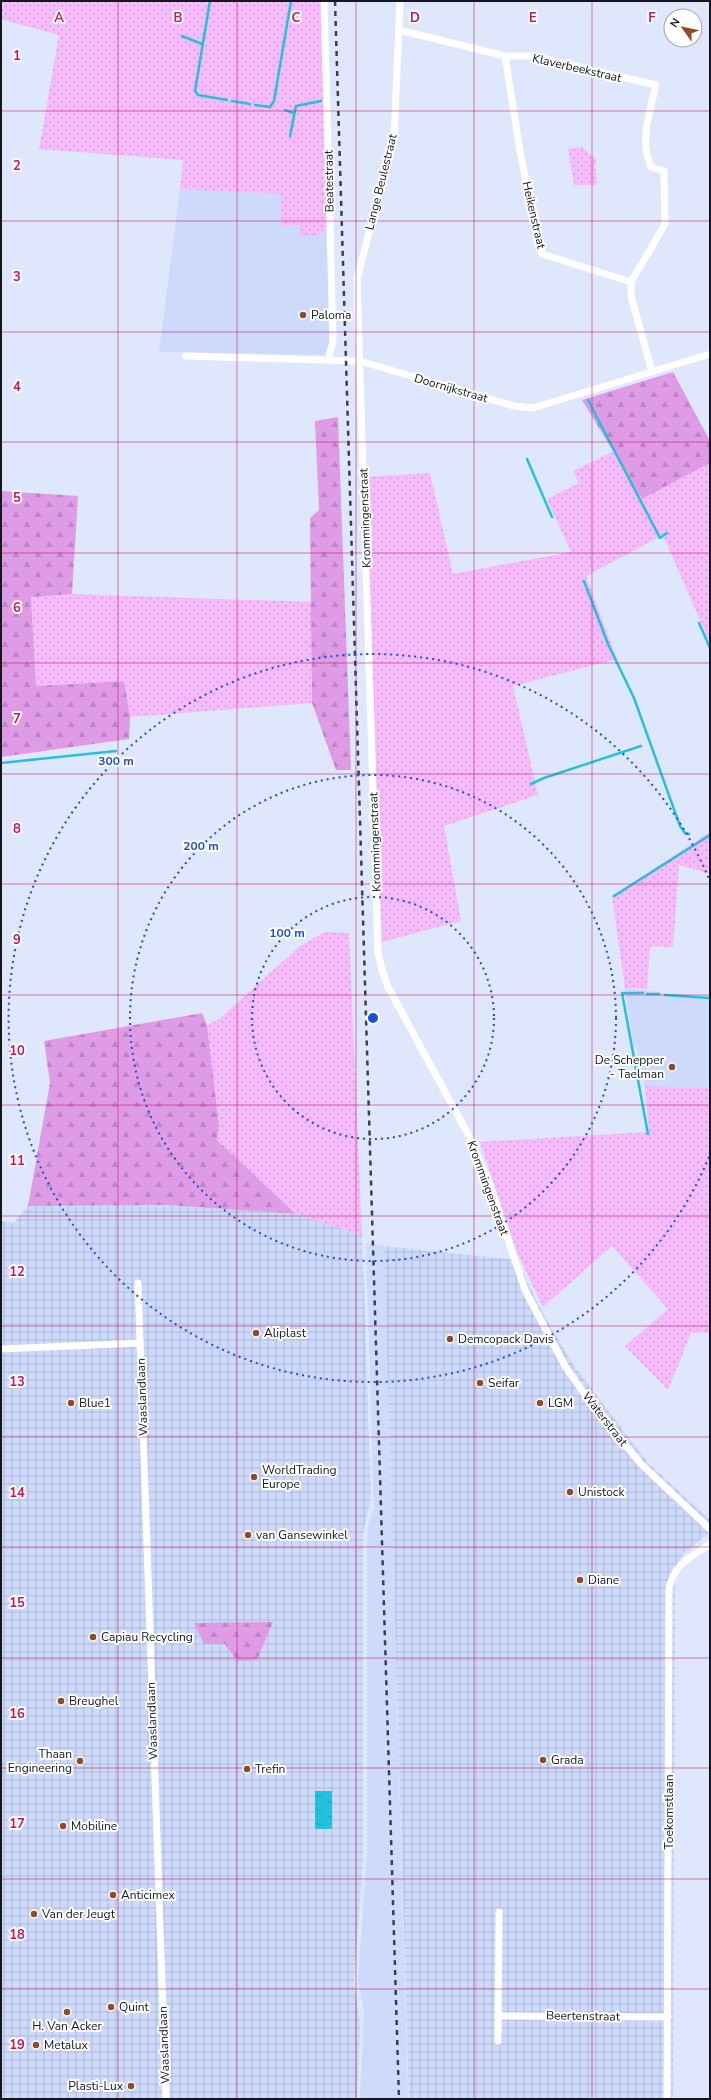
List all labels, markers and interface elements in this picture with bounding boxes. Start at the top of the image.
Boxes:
north arrow [663,8,703,48]
text: A [54,9,64,27]
text: B [174,9,183,27]
text: C [292,9,301,27]
text: D [410,9,420,27]
text: E [529,9,537,27]
text: F [648,9,656,27]
text: N [667,15,684,30]
text: 1 [13,47,21,65]
street label: Klaverbeekstraat [531,50,624,86]
street label: Lange Beulestraat [361,132,401,232]
street label: Beatestraat [320,149,338,212]
text: 2 [13,157,21,175]
street label: Heikenstraat [519,180,550,251]
text: 3 [13,268,21,286]
place label: Paloma [311,307,351,323]
marker: Paloma [298,310,308,320]
street label: Doornijkstraat [412,370,490,406]
text: 4 [13,378,21,396]
street label: Krommingenstraat [355,467,375,568]
text: 5 [13,489,21,507]
text: 6 [13,599,21,617]
text: 7 [13,710,21,728]
text: 300 m [98,753,134,769]
street label: Krommingenstraat [365,791,385,892]
text: 8 [13,820,21,838]
text: 200 m [183,838,219,854]
text: 100 m [269,925,305,941]
text: 9 [13,931,21,949]
centre of rings [366,1011,380,1025]
text: 10 [9,1042,25,1060]
place label: De Schepper - Taelman [595,1052,665,1082]
marker: De Schepper - Taelman [667,1062,677,1072]
street label: Krommingenstraat [463,1138,513,1238]
text: 11 [9,1152,25,1170]
text: 12 [9,1263,25,1281]
place label: Aliplast [264,1325,307,1341]
marker: Aliplast [251,1328,261,1338]
place label: Demcopack Davis [458,1331,554,1347]
marker: Demcopack Davis [445,1334,455,1344]
street label: Waaslandlaan [133,1358,151,1436]
text: 13 [9,1373,25,1391]
place label: Seifar [488,1375,520,1391]
marker: Seifar [475,1378,485,1388]
street label: Waterstraat [579,1389,632,1450]
place label: Blue1 [79,1395,111,1411]
place label: LGM [548,1395,573,1411]
marker: Blue1 [66,1398,76,1408]
marker: LGM [535,1398,545,1408]
place label: WorldTrading Europe [262,1462,337,1492]
marker: WorldTrading Europe [249,1472,259,1482]
text: 14 [9,1484,25,1502]
place label: Unistock [578,1484,625,1500]
marker: Unistock [565,1487,575,1497]
place label: van Gansewinkel [256,1527,348,1543]
marker: van Gansewinkel [243,1530,253,1540]
place label: Diane [588,1572,619,1588]
marker: Diane [575,1575,585,1585]
text: 15 [9,1594,25,1612]
place label: Capiau Recycling [101,1629,193,1645]
marker: Capiau Recycling [88,1632,98,1642]
street label: Waaslandlaan [143,1682,161,1760]
place label: Breughel [69,1693,119,1709]
marker: Breughel [56,1696,66,1706]
text: 16 [9,1705,25,1723]
place label: Thaan Engineering [8,1746,72,1776]
place label: Grada [551,1752,584,1768]
marker: Grada [538,1755,548,1765]
marker: Thaan Engineering [75,1756,85,1766]
place label: Trefin [255,1761,285,1777]
marker: Trefin [242,1764,252,1774]
street label: Toekomstlaan [661,1774,677,1850]
text: 17 [9,1815,25,1833]
place label: Mobiline [71,1818,117,1834]
marker: Mobiline [58,1821,68,1831]
place label: Anticimex [121,1887,175,1903]
marker: Anticimex [108,1890,118,1900]
place label: Van der Jeugt [41,1906,116,1922]
marker: Van der Jeugt [29,1909,39,1919]
text: 18 [9,1926,25,1944]
place label: Quint [119,1999,150,2015]
marker: Quint [106,2002,116,2012]
street label: Waaslandlaan [155,2006,173,2084]
marker: H. Van Acker [62,2007,72,2017]
street label: Beertenstraat [546,2007,621,2025]
place label: H. Van Acker [32,2018,102,2034]
text: 19 [9,2036,25,2054]
place label: Metalux [44,2037,88,2053]
marker: Metalux [31,2040,41,2050]
place label: Plasti-Lux [68,2078,124,2094]
marker: Plasti-Lux [126,2081,136,2091]

